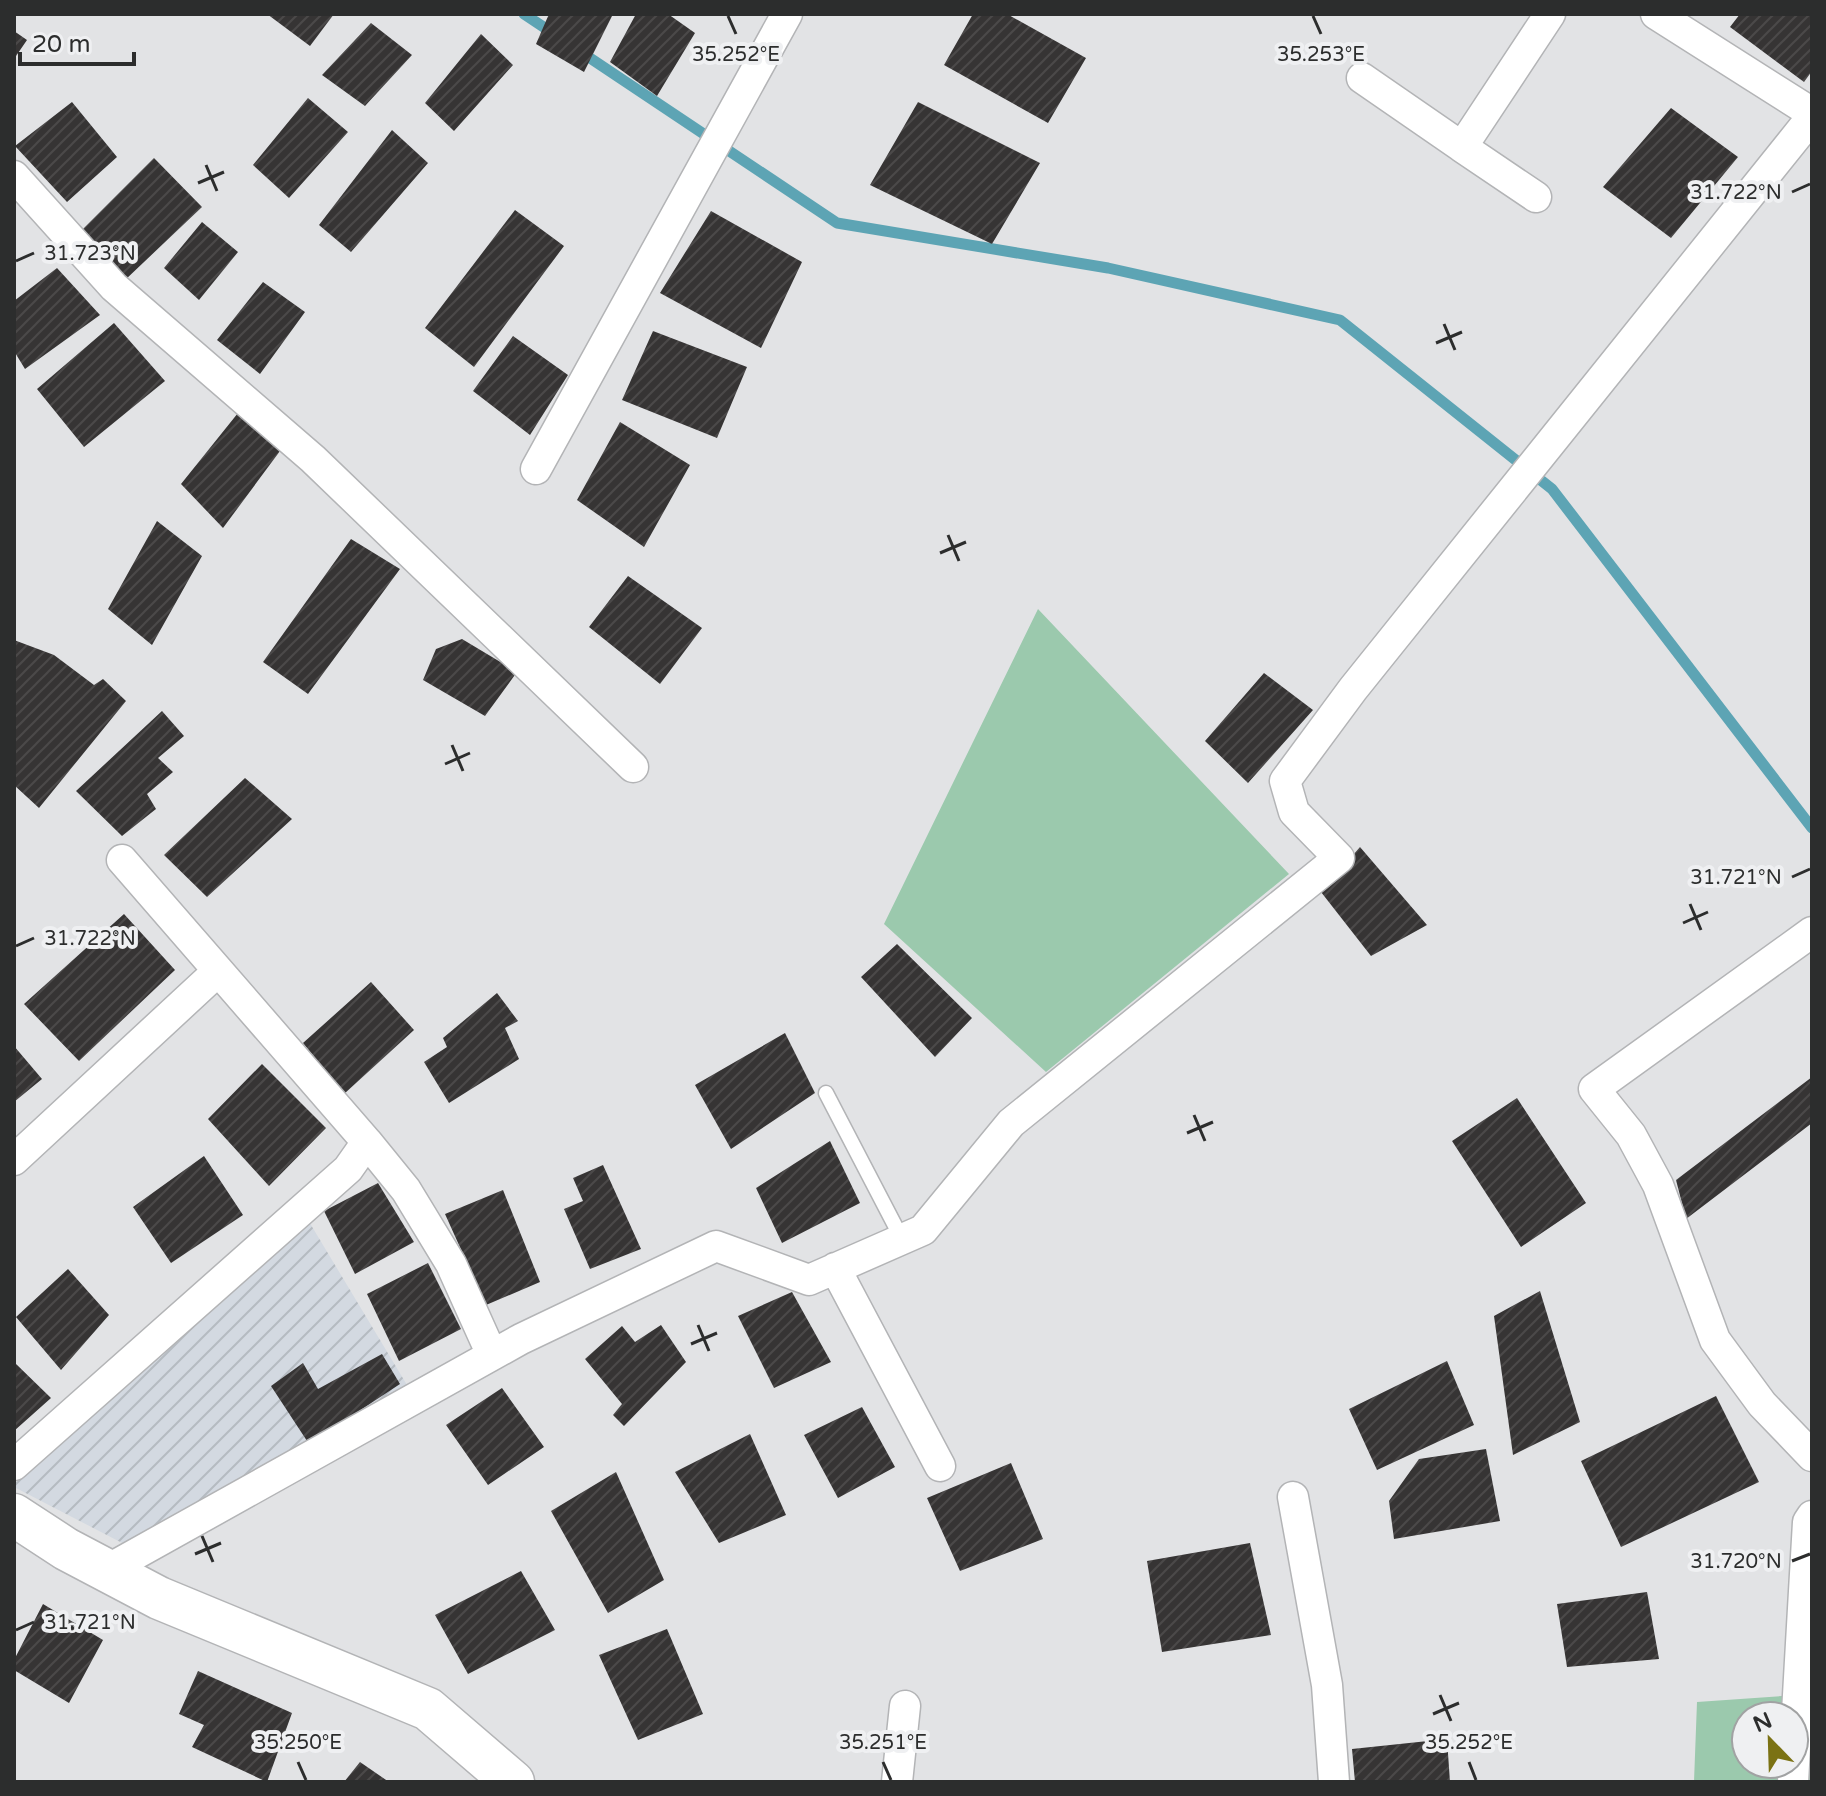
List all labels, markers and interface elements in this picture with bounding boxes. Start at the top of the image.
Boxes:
scale bar [20,16,134,66]
text: 20 m [32,30,90,59]
text: 35.252°E [692,43,780,67]
text: 35.253°E [1277,43,1365,67]
text: 31.722°N [1690,181,1782,205]
text: 31.723°N [44,242,136,266]
text: 31.721°N [1690,866,1782,890]
text: 31.722°N [44,927,136,951]
text: 31.720°N [1690,1550,1782,1574]
text: 31.721°N [44,1611,136,1635]
north arrow [1730,1700,1810,1780]
text: N [1749,1707,1776,1738]
text: 35.250°E [254,1731,342,1755]
text: 35.251°E [839,1731,927,1755]
text: 35.252°E [1425,1731,1513,1755]

